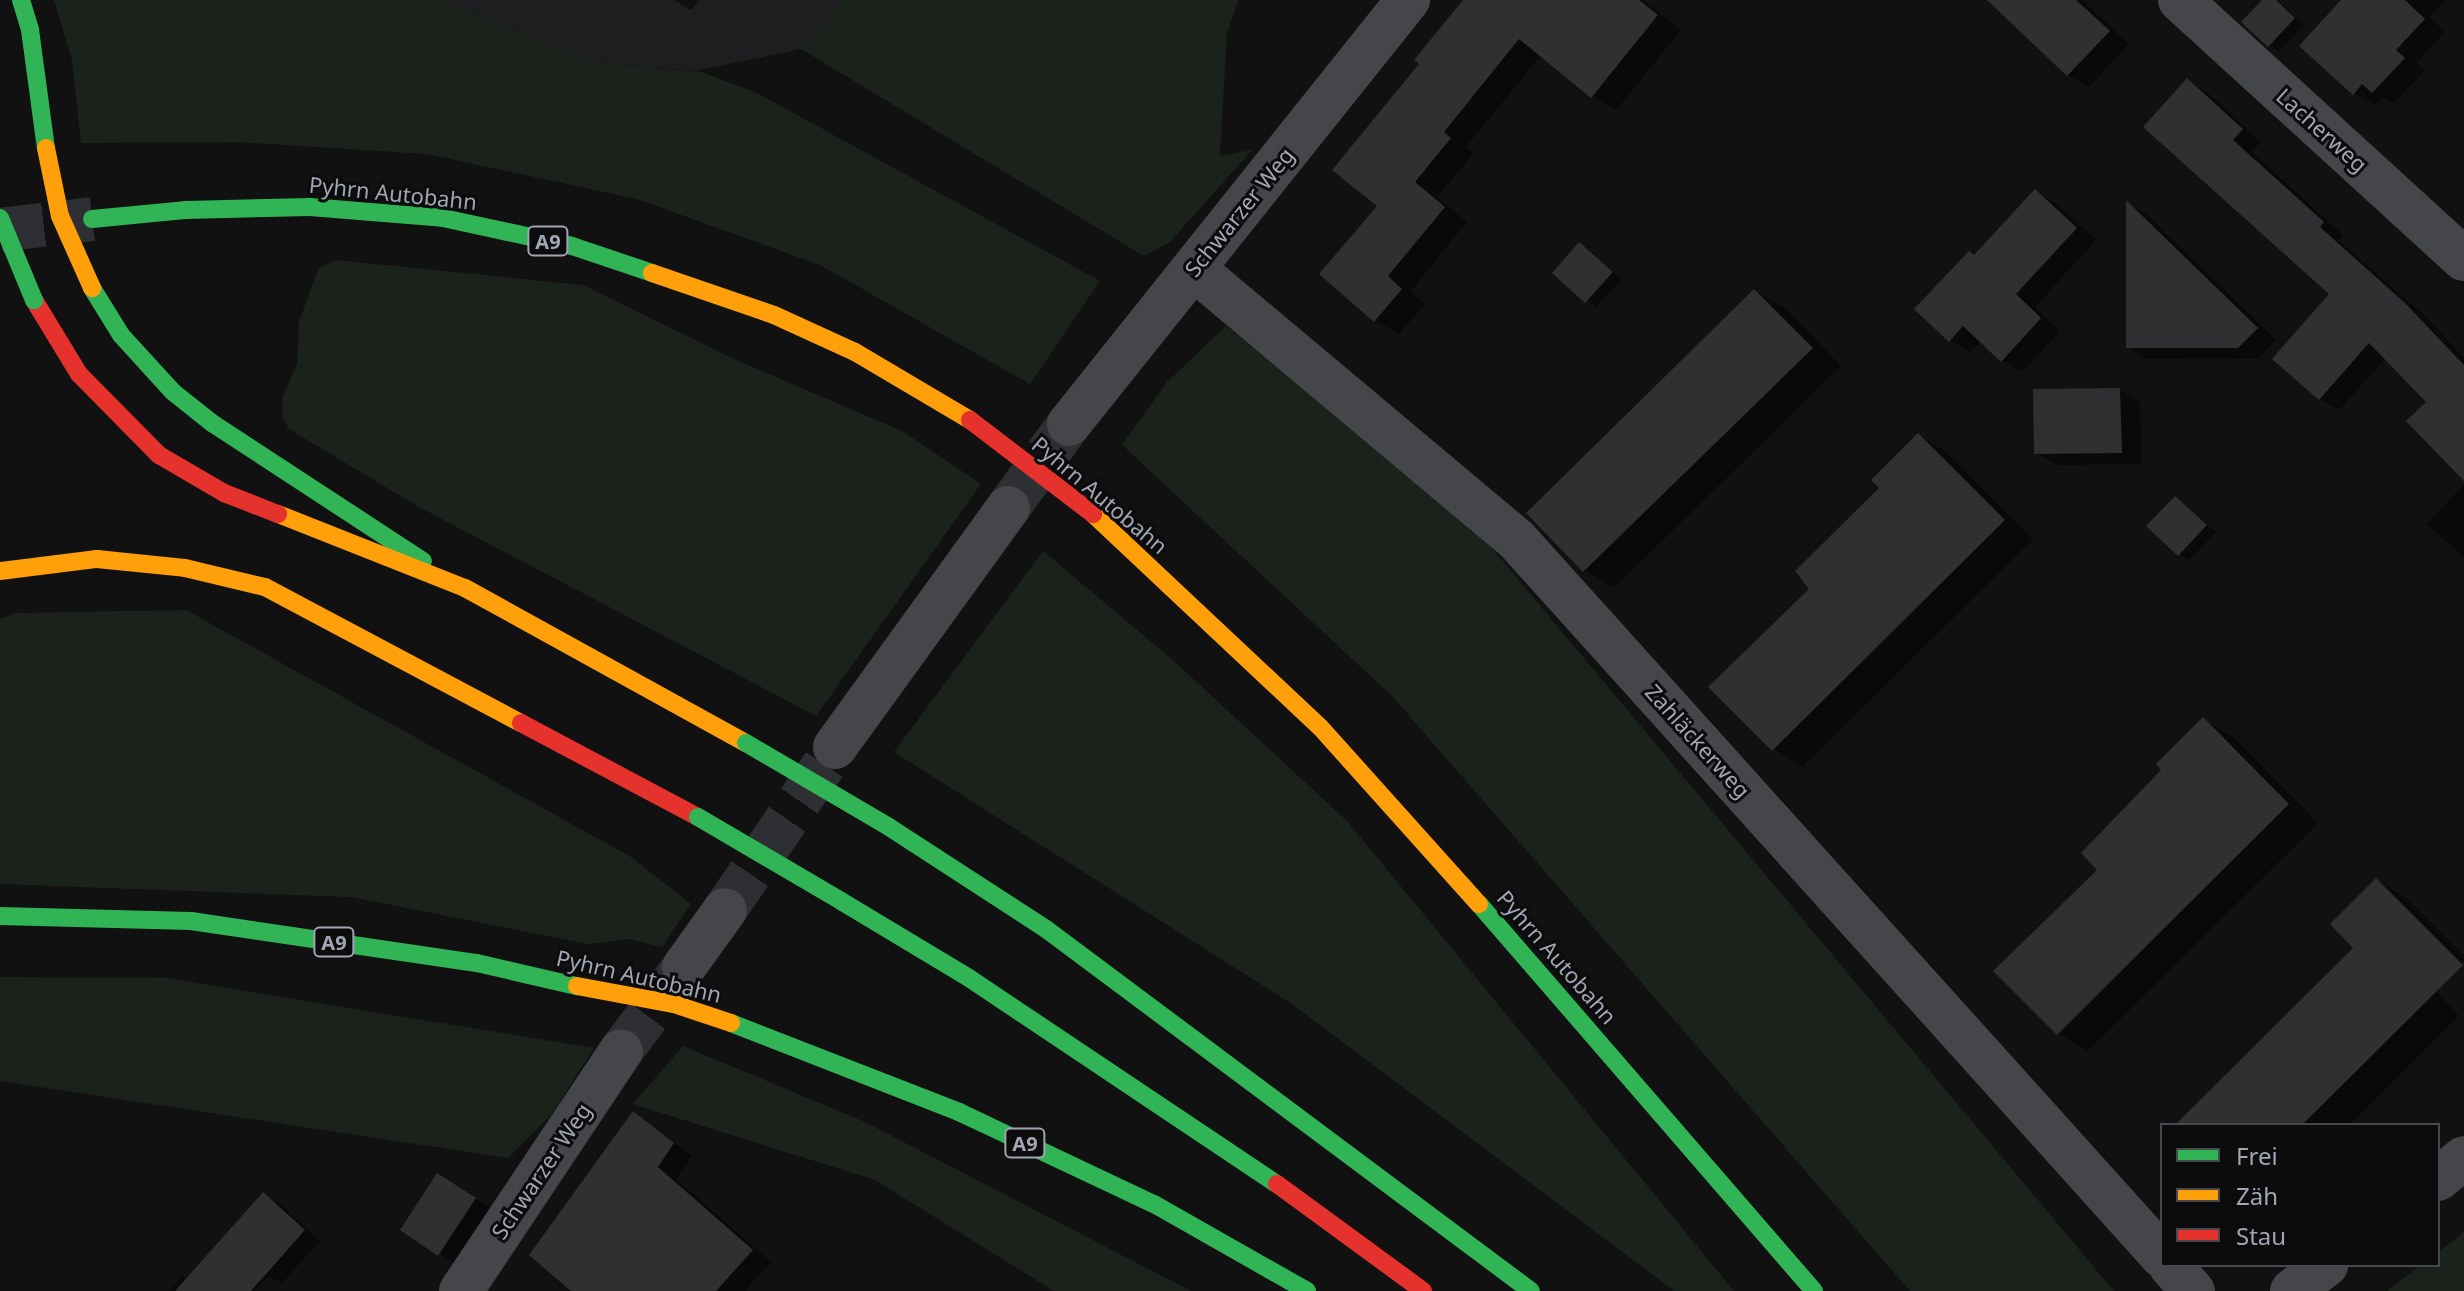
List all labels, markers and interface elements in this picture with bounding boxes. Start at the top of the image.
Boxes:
street label: Lacherweg [2271,82,2373,178]
street label: Schwarzer Weg [1179,142,1299,282]
street label: Pyhrn Autobahn [308,171,478,215]
road number: A9 [526,225,570,257]
street label: Pyhrn Autobahn [1027,431,1173,559]
street label: Zahläckerweg [1640,679,1756,803]
street label: Pyhrn Autobahn [1492,885,1622,1029]
road number: A9 [312,926,356,958]
street label: Pyhrn Autobahn [554,944,724,1008]
street label: Schwarzer Weg [486,1098,596,1244]
legend [2160,1123,2440,1267]
road number: A9 [1003,1127,1047,1159]
text: Frei [2236,1139,2278,1172]
text: Zäh [2236,1179,2278,1212]
text: Stau [2236,1219,2286,1252]

